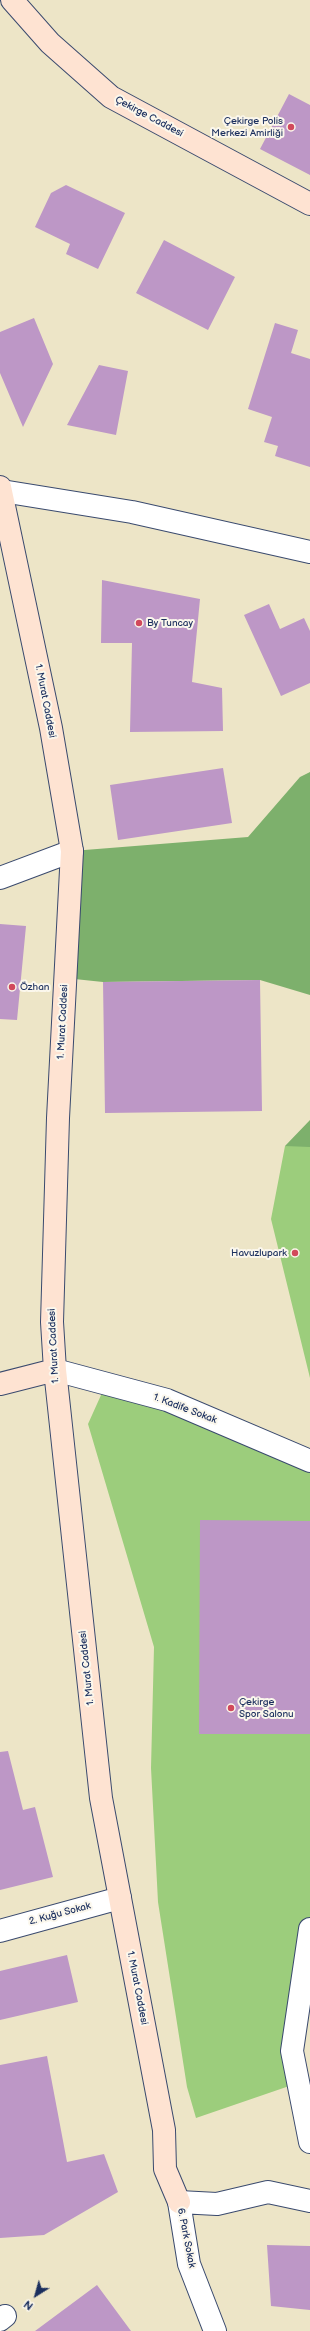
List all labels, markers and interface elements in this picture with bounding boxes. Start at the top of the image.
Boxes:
street label: Çekirge Caddesi [113,94,185,140]
place label: Çekirge Polis Merkezi Amirliği [211,115,283,138]
marker: Çekirge Polis Merkezi Amirliği [286,122,296,132]
place label: By Tuncay [147,617,193,629]
marker: By Tuncay [134,618,144,628]
street label: 1. Murat Caddesi [32,663,58,739]
place label: Özhan [20,981,49,993]
marker: Özhan [7,982,17,992]
street label: 1. Murat Caddesi [55,984,71,1060]
place label: Havuzlupark [231,1247,287,1259]
marker: Havuzlupark [290,1248,300,1258]
street label: 1. Murat Caddesi [46,1308,62,1384]
street label: 1. Kadife Sokak [152,1391,218,1427]
street label: 1. Murat Caddesi [77,1630,97,1706]
place label: Çekirge Spor Salonu [239,1696,294,1720]
marker: Çekirge Spor Salonu [226,1703,236,1713]
street label: 2. Kuğu Sokak [28,1900,92,1928]
street label: 1. Murat Caddesi [124,1950,150,2026]
street label: 6. Park Sokak [174,2207,198,2269]
north arrow [16,2275,56,2315]
text: N [21,2297,36,2313]

